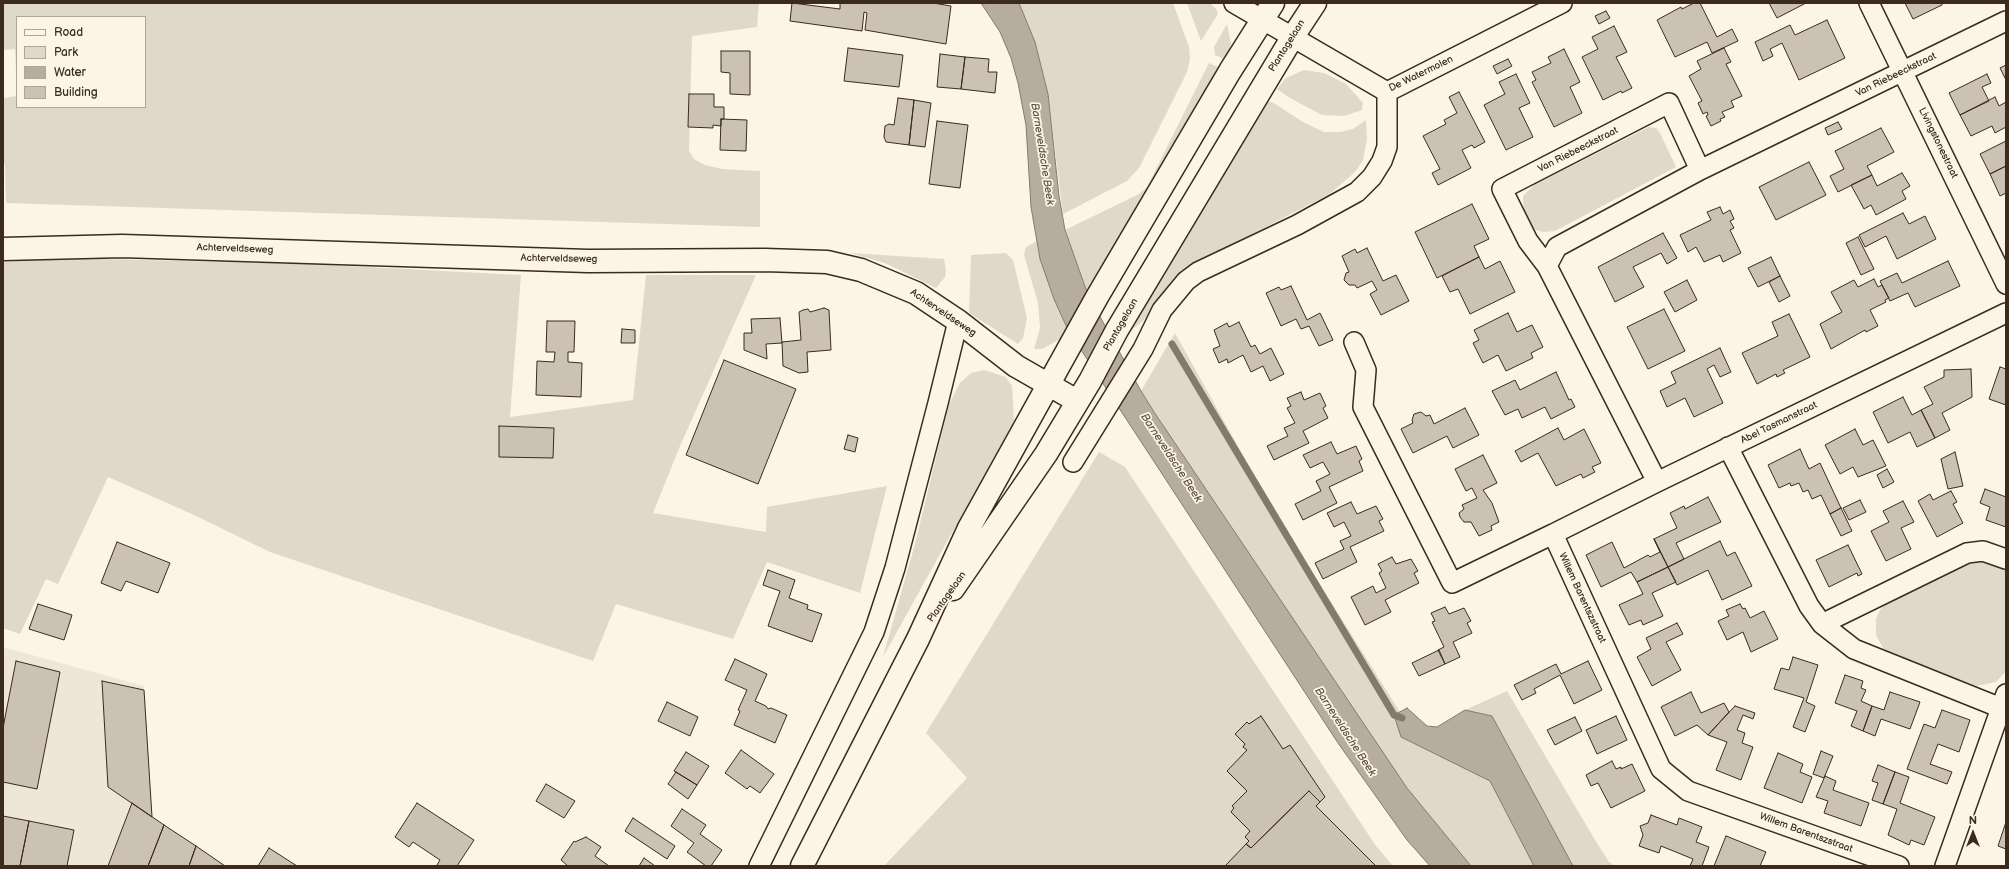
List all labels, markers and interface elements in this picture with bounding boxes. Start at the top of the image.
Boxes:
legend [16,16,146,108]
street label: Plantagelaan [1266,18,1308,74]
text: Road [54,25,83,40]
text: Park [54,45,78,60]
street label: Van Riebeeckstraat [1854,50,1938,100]
street label: De Watermolen [1387,53,1455,95]
text: Water [54,65,86,80]
text: Building [54,85,98,100]
water label: Barneveldsche Beek [1027,102,1057,206]
street label: Livingstonestraat [1916,106,1960,180]
street label: Van Riebeeckstraat [1536,125,1620,175]
street label: Achterveldseweg [196,242,274,256]
street label: Achterveldseweg [521,252,597,266]
street label: Achterveldseweg [908,287,978,339]
street label: Plantagelaan [1101,296,1141,354]
street label: Abel Tasmanstraat [1739,399,1819,447]
water label: Barneveldsche Beek [1137,411,1205,505]
street label: Willem Barentszstraat [1556,551,1608,645]
street label: Plantagelaan [925,569,969,625]
water label: Barneveldsche Beek [1311,685,1379,779]
street label: Willem Barentszstraat [1758,811,1854,855]
north arrow [1953,813,1993,853]
text: N [1969,814,1977,827]

